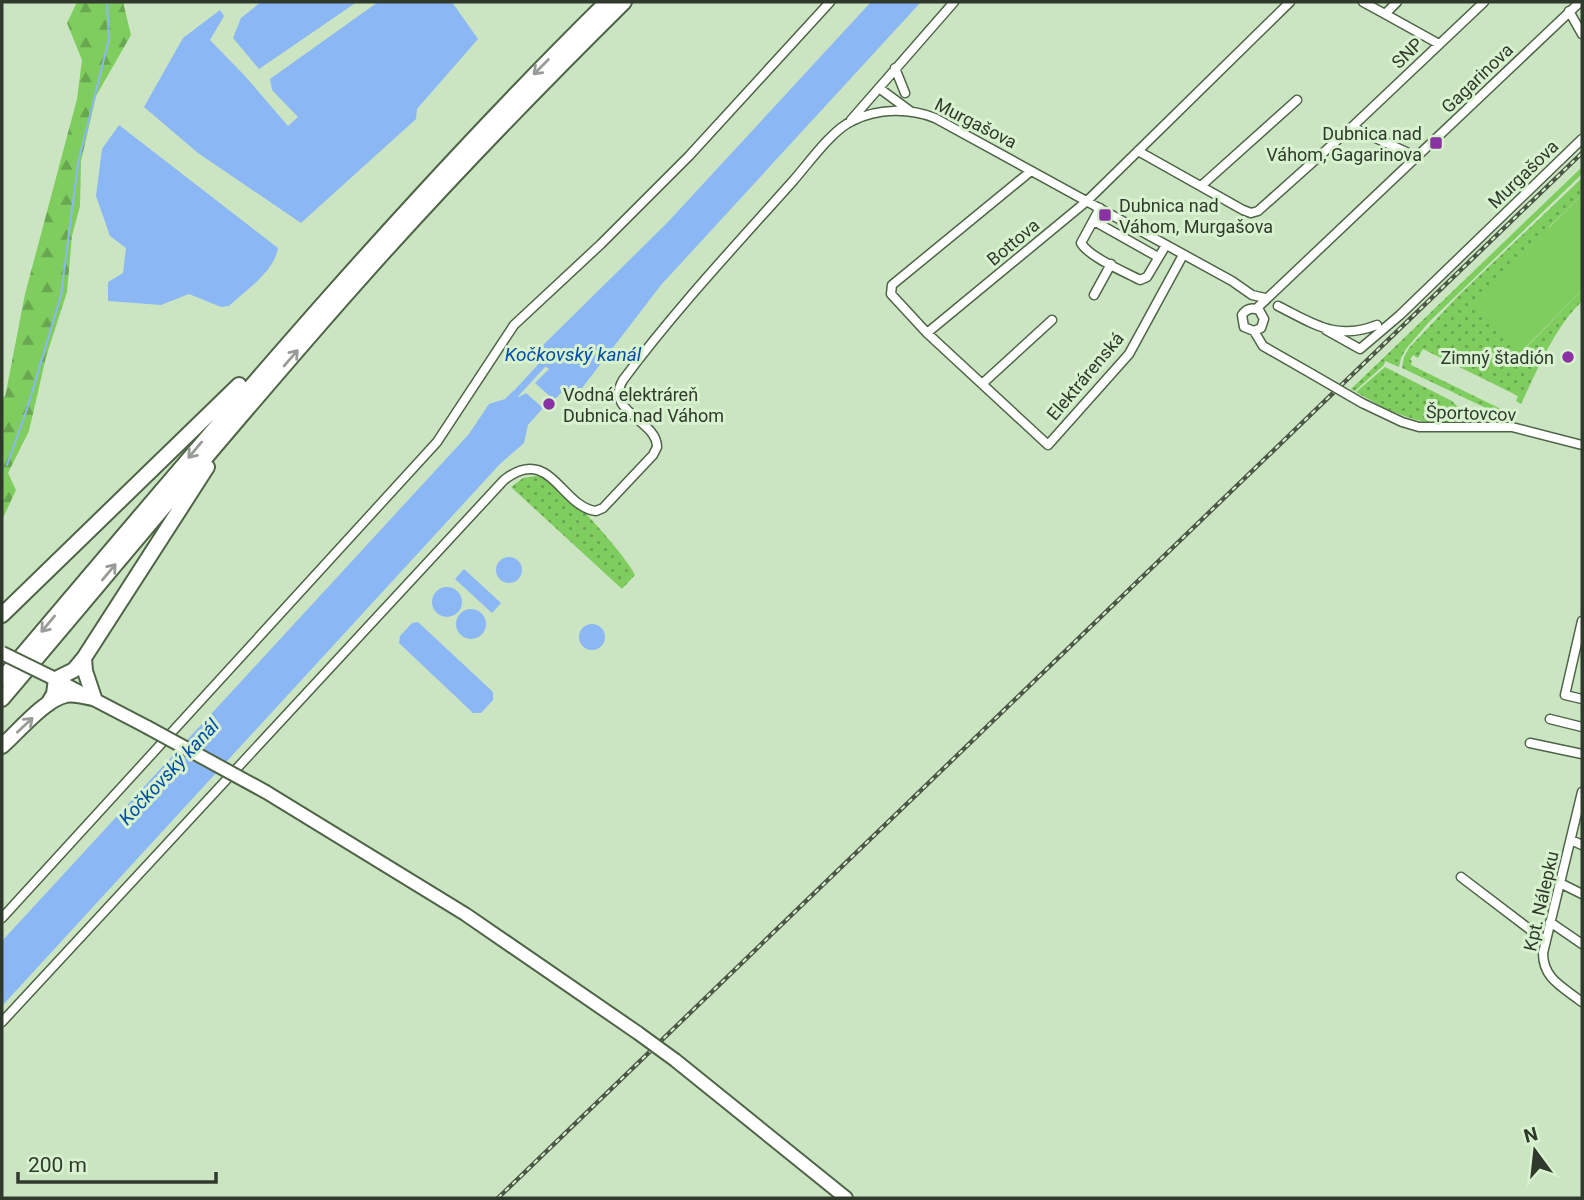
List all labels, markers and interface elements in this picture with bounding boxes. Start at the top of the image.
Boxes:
street label: SNP [1387,33,1427,73]
street label: Gagarinova [1437,39,1517,117]
one-way arrow [533,59,550,76]
street label: Murgašova [931,93,1021,153]
place label: Dubnica nad Váhom, Gagarinova [1266,123,1422,165]
marker: Dubnica nad Váhom, Gagarinova [1428,135,1444,151]
street label: Murgašova [1484,135,1562,213]
place label: Dubnica nad Váhom, Murgašova [1119,195,1273,237]
marker: Dubnica nad Váhom, Murgašova [1097,207,1113,223]
street label: Bottova [983,214,1043,270]
street label: Elektrárenská [1042,328,1128,424]
water label: Kočkovský kanál [505,343,642,366]
place label: Zimný štadión [1440,347,1554,368]
marker: Zimný štadión [1560,349,1576,365]
one-way arrow [282,350,299,367]
place label: Vodná elektráreň Dubnica nad Váhom [563,384,724,426]
marker: Vodná elektráreň Dubnica nad Váhom [541,396,557,412]
street label: Športovcov [1425,401,1517,425]
one-way arrow [187,441,203,459]
one-way arrow [101,563,117,581]
one-way arrow [40,615,56,633]
water label: Kočkovský kanál [114,714,224,830]
one-way arrow [16,717,34,733]
street label: Kpt. Nálepku [1519,849,1563,953]
north arrow [1500,1116,1570,1186]
text: N [1521,1122,1540,1148]
scale bar [18,1140,215,1184]
text: 200 m [28,1153,87,1177]

